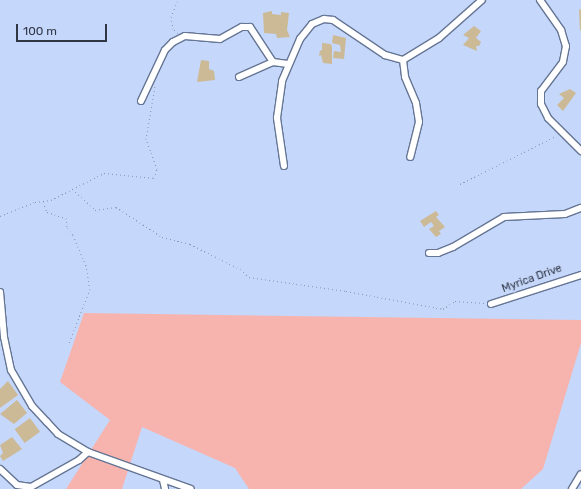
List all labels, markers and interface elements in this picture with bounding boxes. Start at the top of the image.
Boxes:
scale bar [18,16,109,42]
text: 100 m [23,24,57,38]
street label: Myrica Drive [500,262,564,296]

